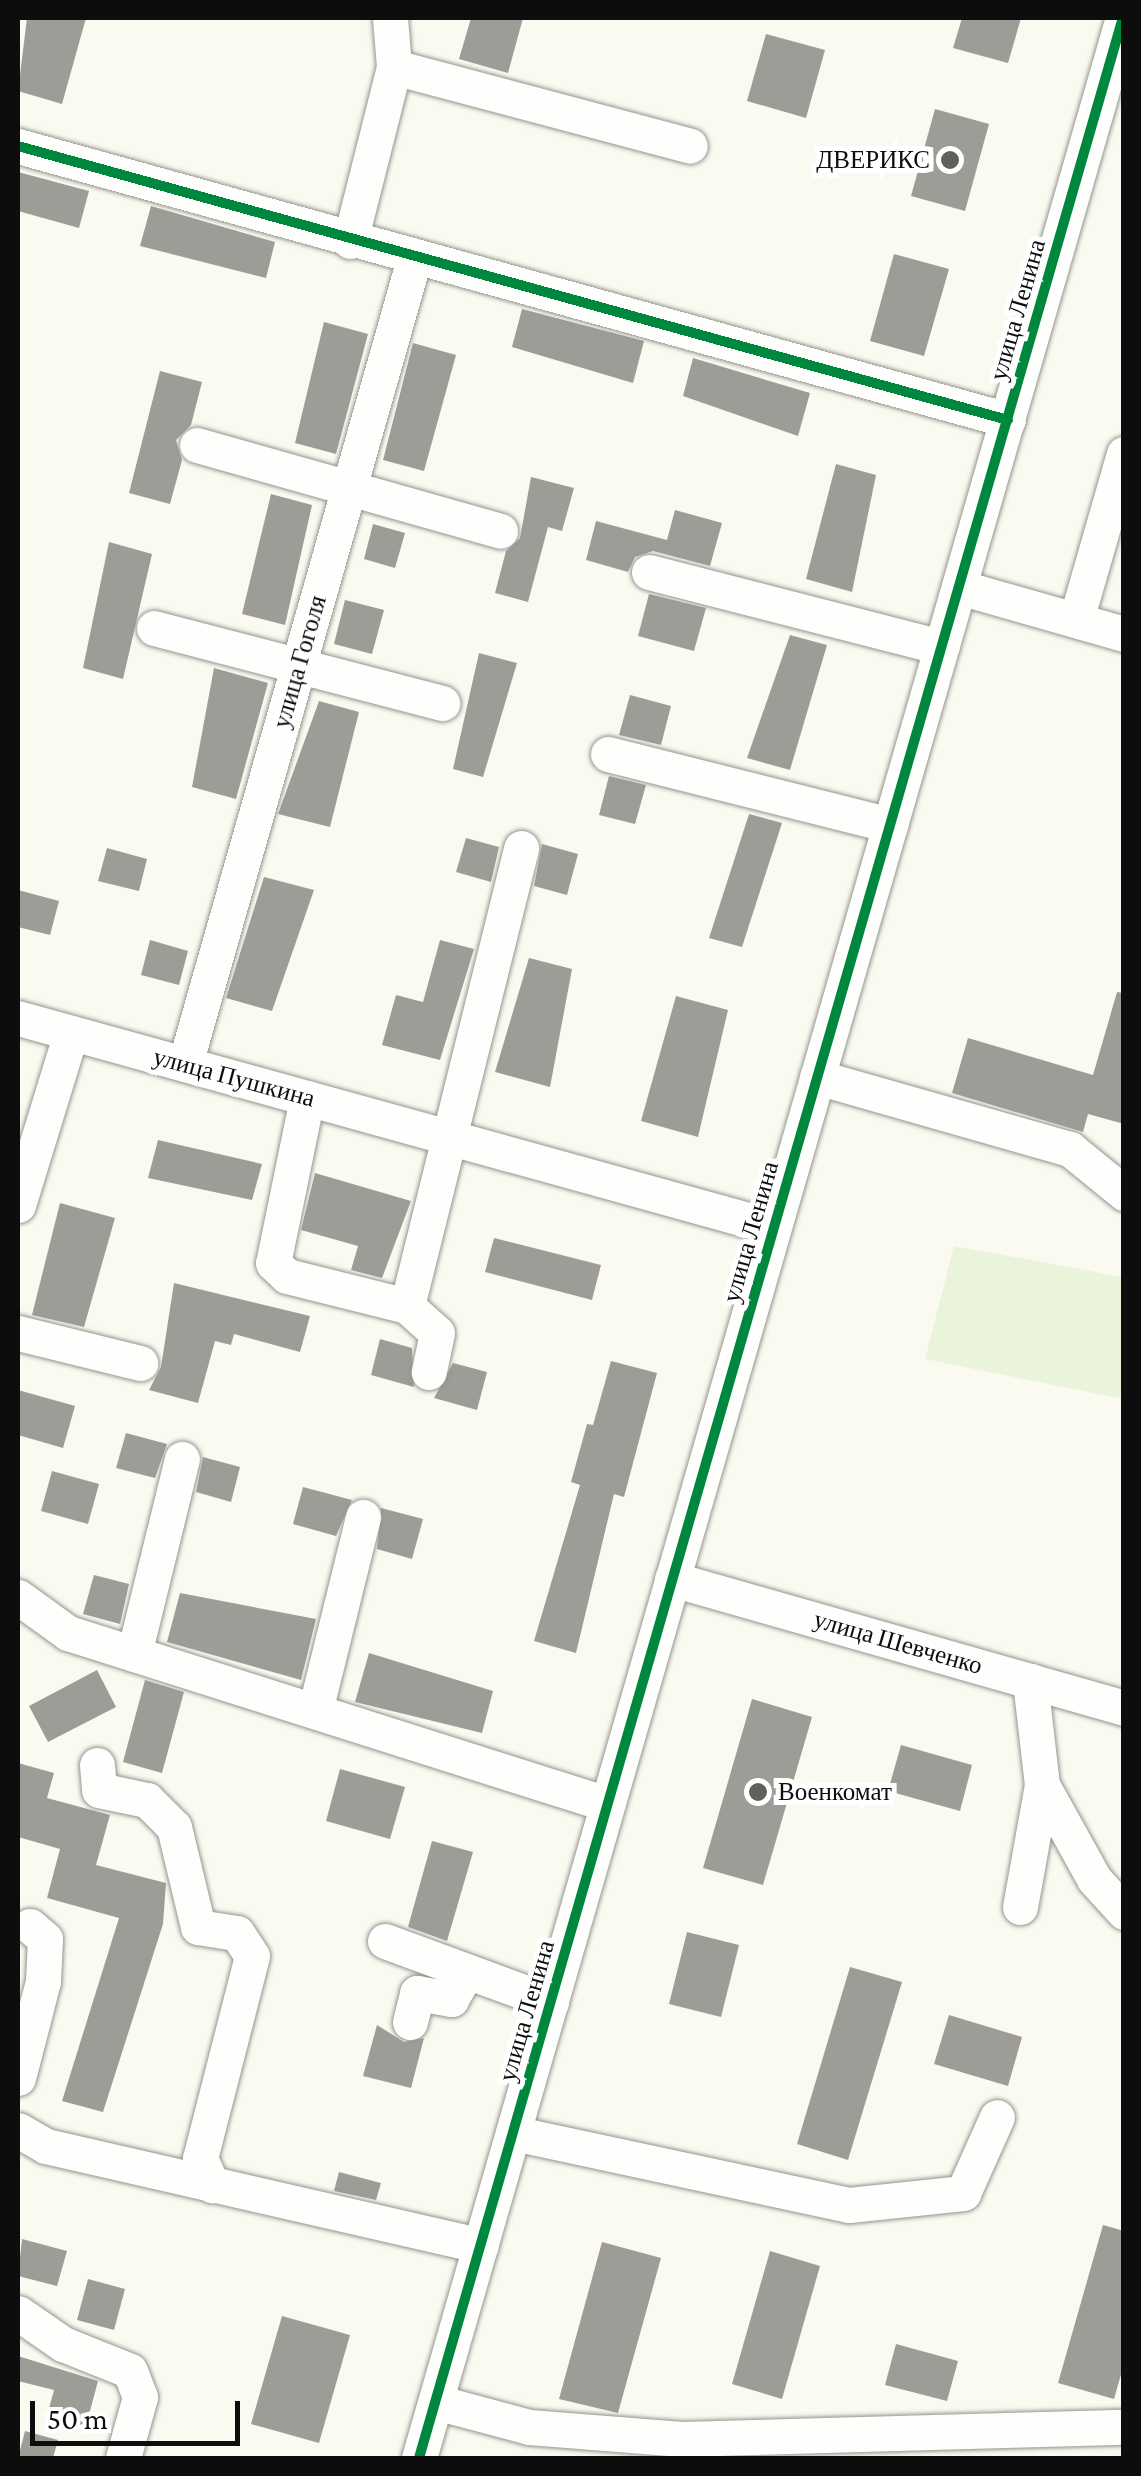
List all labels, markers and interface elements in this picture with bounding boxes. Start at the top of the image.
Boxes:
place label: ДВЕРИКС [816,145,930,175]
marker: ДВЕРИКС [939,149,961,171]
street label: улица Ленина [984,236,1052,384]
street label: улица Гоголя [267,592,333,732]
street label: улица Пушкина [150,1042,318,1114]
street label: улица Ленина [717,1158,785,1306]
street label: улица Шевченко [810,1605,986,1681]
place label: Военкомат [778,1777,892,1807]
marker: Военкомат [747,1781,769,1803]
street label: улица Ленина [493,1937,561,2085]
scale bar [35,2381,245,2443]
text: 50 m [47,2402,108,2435]

